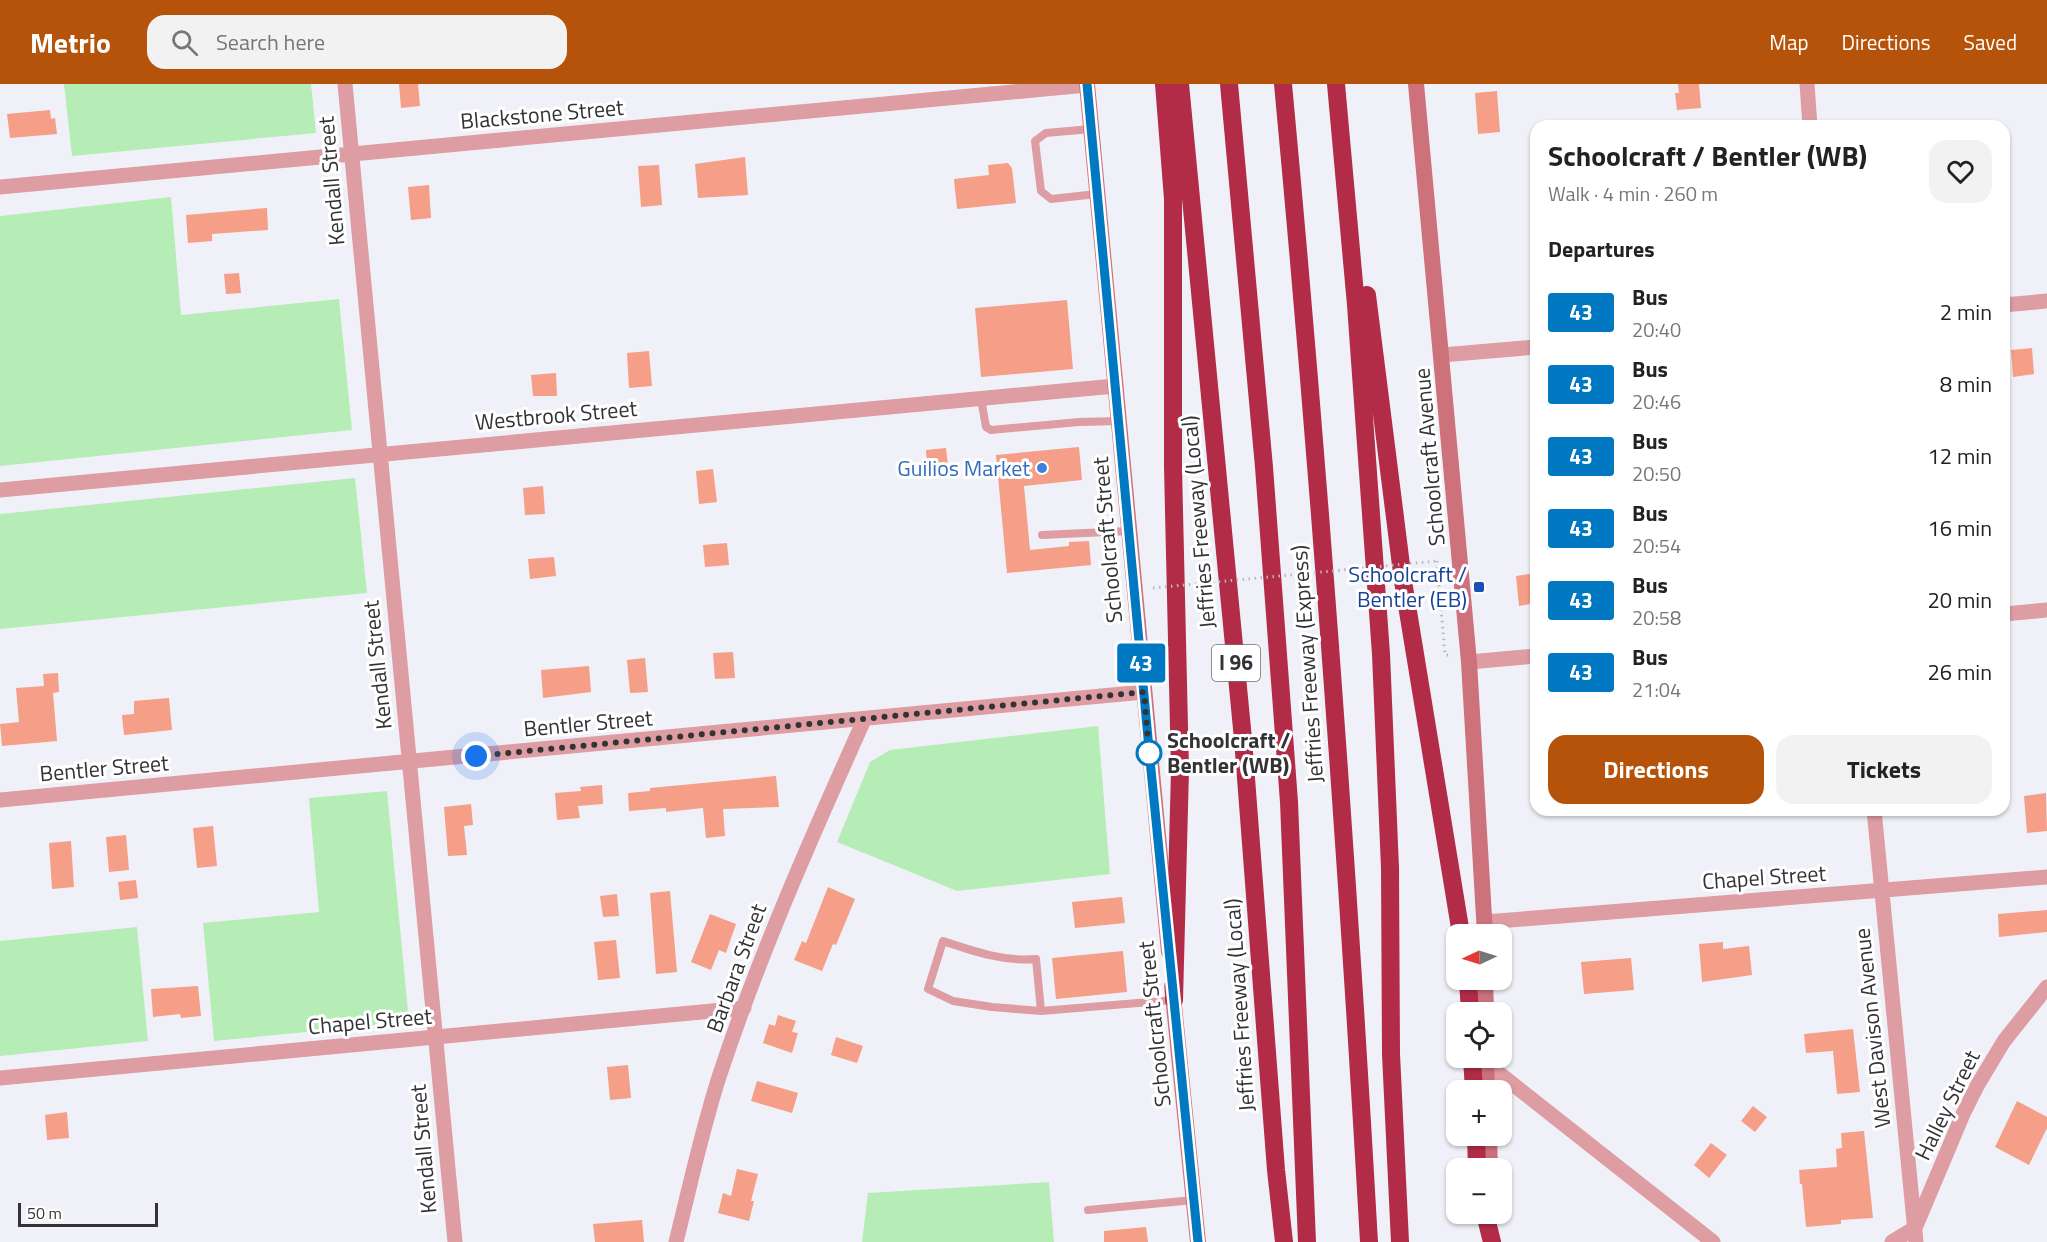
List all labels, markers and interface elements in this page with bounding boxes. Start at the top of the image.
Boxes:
search box [147,15,567,69]
text: Metrio [30,21,111,64]
text: Search here [216,25,325,59]
icon: search [168,26,201,59]
text: Map [1769,26,1809,58]
text: Directions [1842,26,1931,58]
text: Saved [1964,26,2017,58]
street label: Blackstone Street [459,90,625,138]
street label: Kendall Street [308,115,354,247]
text: Schoolcraft / Bentler (WB) [1548,134,1867,177]
button: heart [1929,140,1992,203]
text: Walk · 4 min · 260 m [1548,178,1718,209]
text: Departures [1548,232,1655,266]
text: Bus [1632,280,1668,314]
text: 2 min [1940,295,1992,329]
text: 43 [1569,296,1593,328]
text: 20:40 [1632,314,1681,345]
text: Bus [1632,352,1668,386]
street label: Schoolcraft Avenue [1404,367,1454,547]
text: 8 min [1940,367,1992,401]
text: 43 [1569,368,1593,400]
text: 20:46 [1632,386,1681,417]
street label: Westbrook Street [474,391,639,439]
street label: Jeffries Freeway (Local) [1172,414,1224,630]
text: Bus [1632,424,1668,458]
text: 12 min [1927,439,1992,473]
text: 43 [1569,440,1593,472]
place label: Guilios Market [897,451,1030,485]
street label: Schoolcraft Street [1083,455,1131,624]
text: 20:50 [1632,458,1681,489]
marker: Guilios Market [1035,461,1049,475]
text: Bus [1632,496,1668,530]
text: 16 min [1927,511,1992,545]
text: 43 [1569,512,1593,544]
text: 20:54 [1632,530,1681,561]
street label: Jeffries Freeway (Express) [1282,544,1332,784]
place label: Schoolcraft / Bentler (EB) [1348,557,1467,616]
text: Bus [1632,568,1668,602]
marker: Schoolcraft / Bentler (EB) [1472,580,1486,594]
text: 20 min [1927,583,1992,617]
text: 43 [1569,584,1593,616]
street label: Kendall Street [353,599,401,731]
text: 20:58 [1632,602,1681,633]
text: Bus [1632,640,1668,674]
line badge: 43 [1114,644,1168,682]
road number: I 96 [1212,645,1260,681]
text: 43 [1129,647,1153,679]
text: 26 min [1927,655,1992,689]
text: 43 [1569,656,1593,688]
text: 21:04 [1632,674,1681,705]
street label: Bentler Street [522,700,654,746]
place label: Schoolcraft / Bentler (WB) [1167,723,1291,782]
button: Directions [1548,735,1764,804]
button: Tickets [1776,735,1992,804]
marker: Schoolcraft / Bentler (WB) [1136,740,1162,766]
your location [461,741,491,771]
street label: Bentler Street [38,745,170,791]
street label: Chapel Street [1701,856,1827,898]
street label: Jeffries Freeway (Local) [1215,897,1263,1113]
street label: Barbara Street [697,899,775,1037]
north arrow [1446,924,1512,990]
map controls [1446,924,1512,1224]
street label: West Davison Avenue [1845,926,1899,1130]
street label: Schoolcraft Street [1128,939,1180,1109]
street label: Chapel Street [307,999,434,1043]
button: locate [1446,1002,1512,1068]
street label: Halley Street [1906,1044,1989,1166]
button: + [1446,1080,1512,1146]
street label: Kendall Street [400,1083,446,1215]
button: − [1446,1158,1512,1224]
scale bar [18,1200,158,1228]
text: 50 m [27,1201,62,1225]

